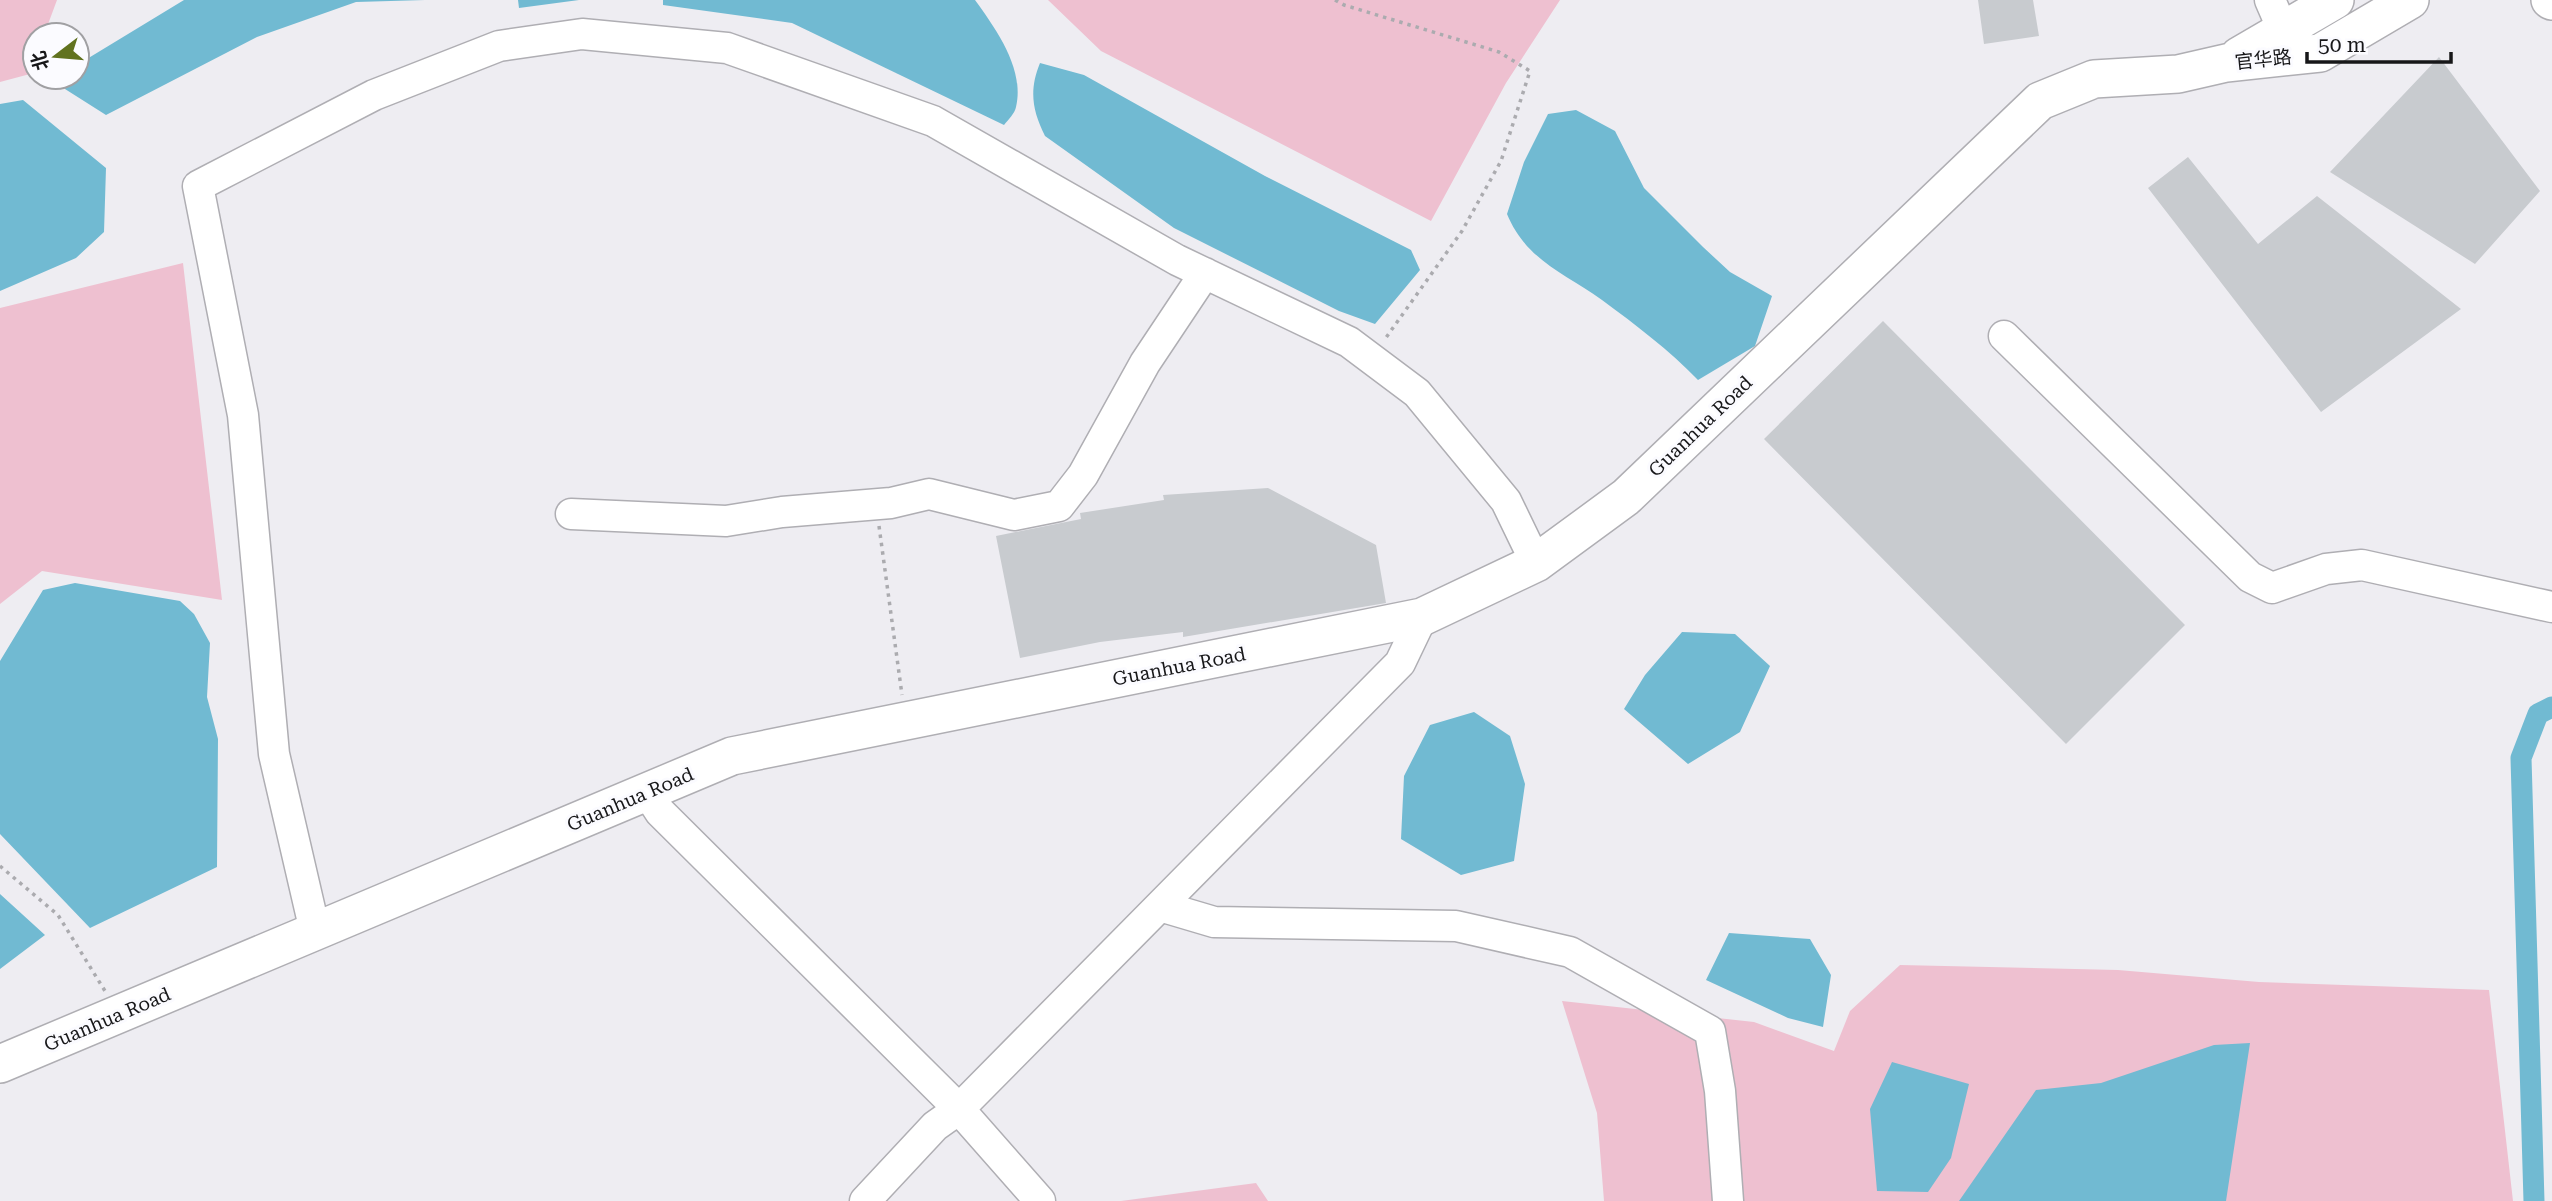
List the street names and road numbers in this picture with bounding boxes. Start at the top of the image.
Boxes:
street label: 官华路 [2233,45,2293,74]
street label: Guanhua Road [1644,371,1757,482]
street label: Guanhua Road [1111,642,1248,691]
street label: Guanhua Road [564,762,697,836]
street label: Guanhua Road [41,982,174,1056]

